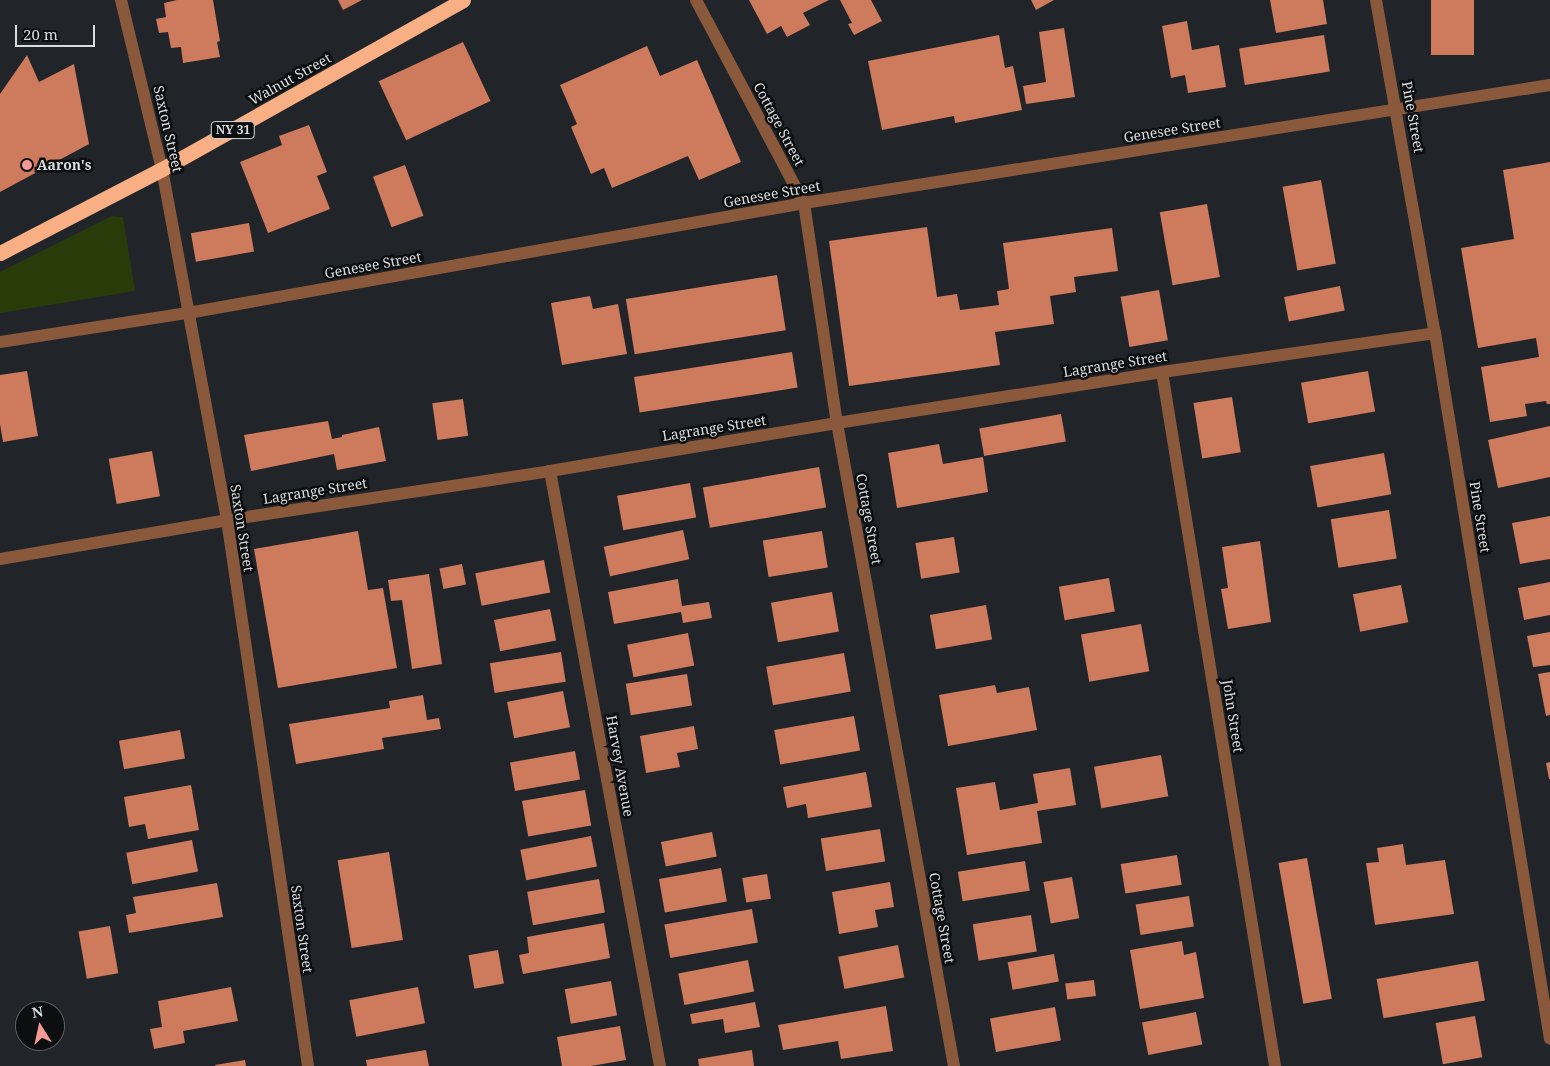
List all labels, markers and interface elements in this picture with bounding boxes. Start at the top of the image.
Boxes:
scale bar [18,15,98,47]
text: 20 m [23,24,58,44]
street label: Walnut Street [246,49,334,109]
street label: Cottage Street [750,79,808,169]
street label: Pine Street [1398,80,1428,154]
street label: Saxton Street [150,84,186,174]
street label: Genesee Street [1122,114,1222,146]
road number: NY 31 [210,120,256,140]
place label: Aaron's [37,157,91,173]
marker: Aaron's [21,159,33,171]
street label: Genesee Street [722,177,822,211]
street label: Genesee Street [323,248,423,282]
street label: Lagrange Street [1062,347,1168,381]
street label: Lagrange Street [661,411,767,445]
street label: Cottage Street [853,472,885,566]
street label: Lagrange Street [262,474,368,508]
street label: Pine Street [1466,480,1494,554]
street label: Saxton Street [227,483,257,573]
street label: John Street [1219,678,1247,754]
street label: Harvey Avenue [603,714,637,818]
street label: Cottage Street [926,871,958,965]
street label: Saxton Street [288,884,316,974]
north arrow [15,1001,65,1051]
text: N [30,1001,45,1022]

